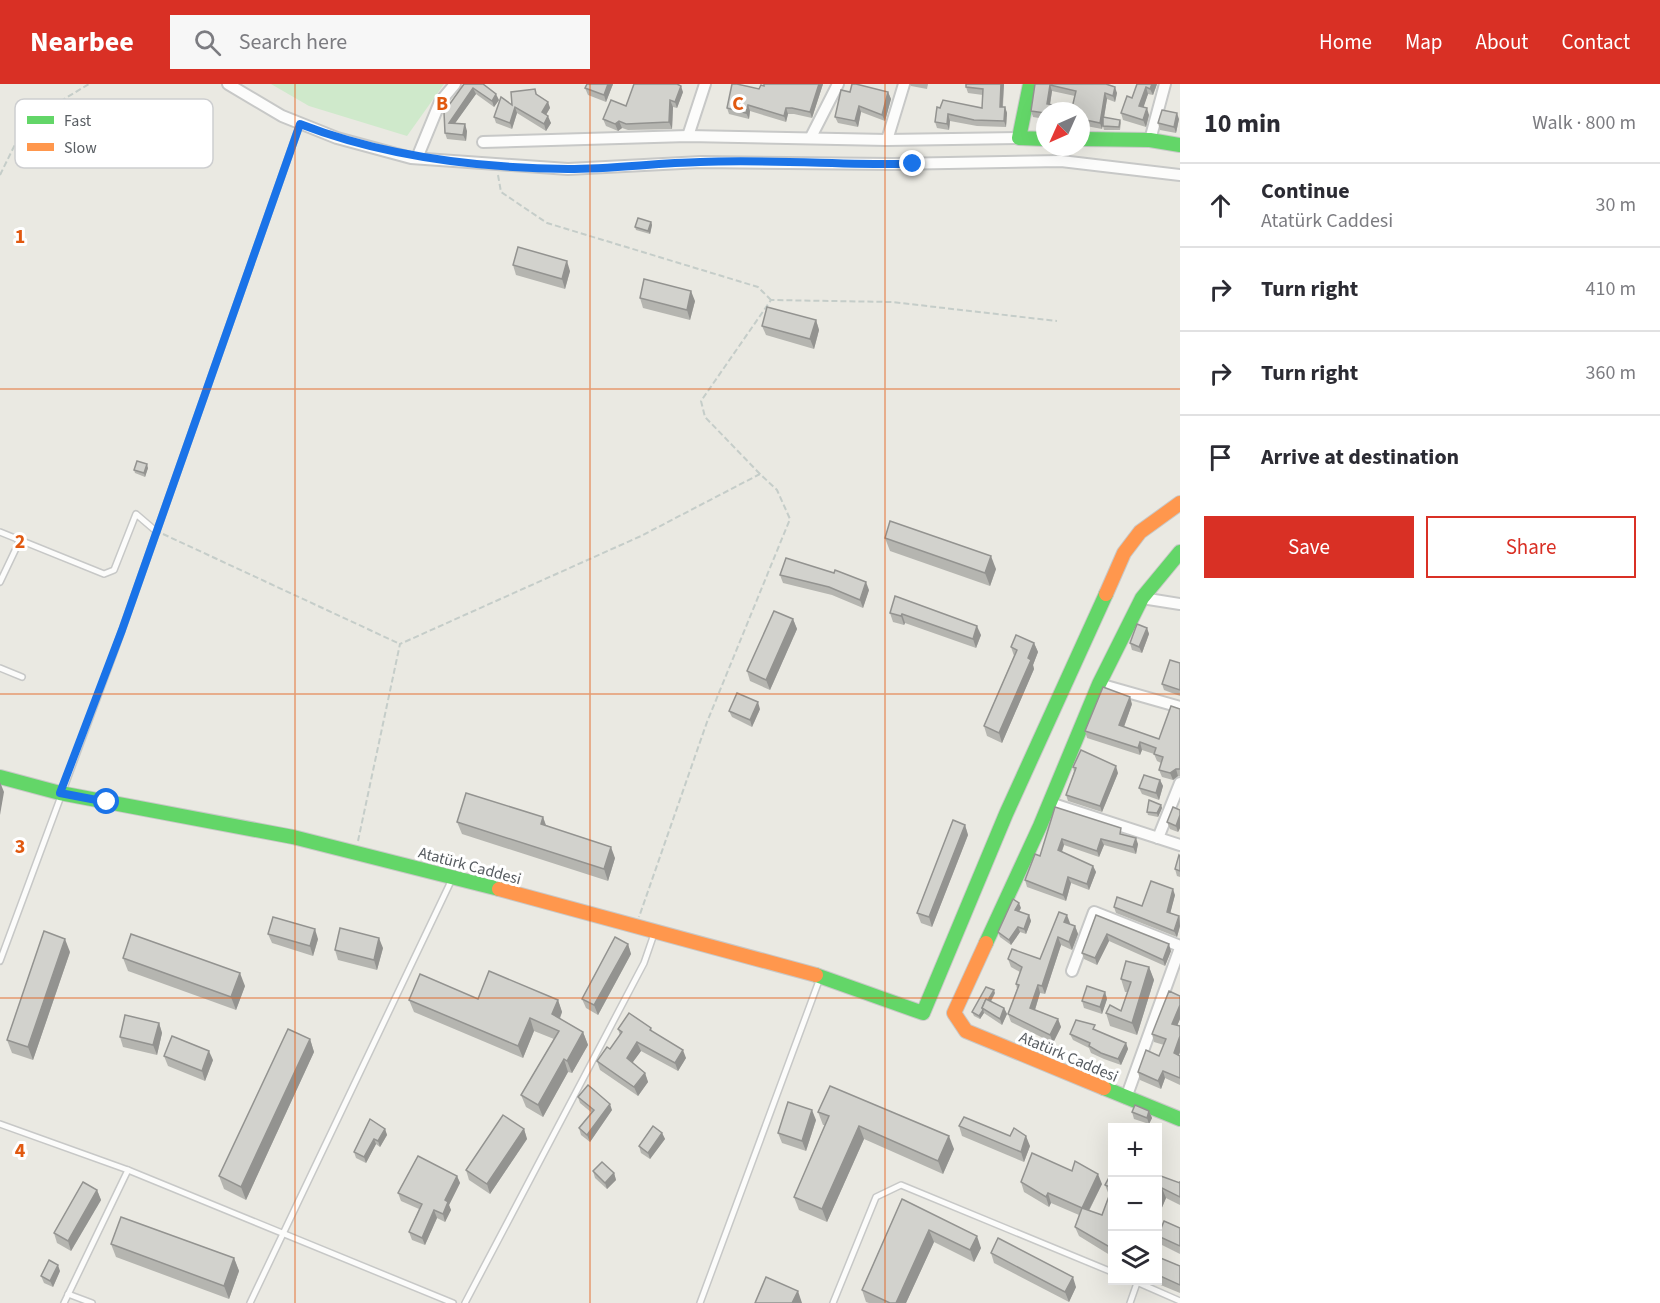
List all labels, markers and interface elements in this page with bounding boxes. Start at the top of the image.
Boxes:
search box [170,15,590,69]
text: Nearbee [30,22,134,62]
icon: search [191,26,224,59]
text: Search here [239,26,347,58]
text: Home [1319,27,1372,57]
text: Map [1405,27,1443,57]
text: About [1476,27,1528,57]
text: Contact [1561,27,1630,57]
text: B [436,90,448,118]
text: C [732,90,744,118]
legend [15,99,213,168]
north arrow [1036,102,1090,156]
text: 10 min [1204,105,1281,142]
text: Walk · 800 m [1532,109,1636,137]
text: Fast [64,110,92,132]
text: Slow [64,137,97,159]
route end [899,150,925,176]
text: Continue [1261,175,1350,207]
icon: ahead [1204,189,1237,222]
text: 30 m [1596,191,1636,219]
text: Atatürk Caddesi [1261,207,1393,235]
text: 1 [15,223,25,251]
icon: right [1204,273,1237,306]
text: Turn right [1261,273,1358,305]
text: 410 m [1586,275,1636,303]
icon: right [1204,357,1237,390]
text: Turn right [1261,357,1358,389]
text: 360 m [1586,359,1636,387]
icon: arrive [1204,441,1237,474]
text: Arrive at destination [1261,441,1459,473]
button: Save [1204,516,1414,578]
button: Share [1426,516,1636,578]
text: 2 [15,528,25,556]
route start [93,788,119,814]
text: 3 [15,833,25,861]
street label: Atatürk Caddesi [416,842,524,890]
street label: Atatürk Caddesi [1016,1026,1122,1088]
map controls [1108,1123,1162,1285]
button: + [1108,1123,1162,1177]
text: 4 [15,1137,26,1165]
button: − [1108,1177,1162,1231]
button: layers [1108,1231,1162,1285]

